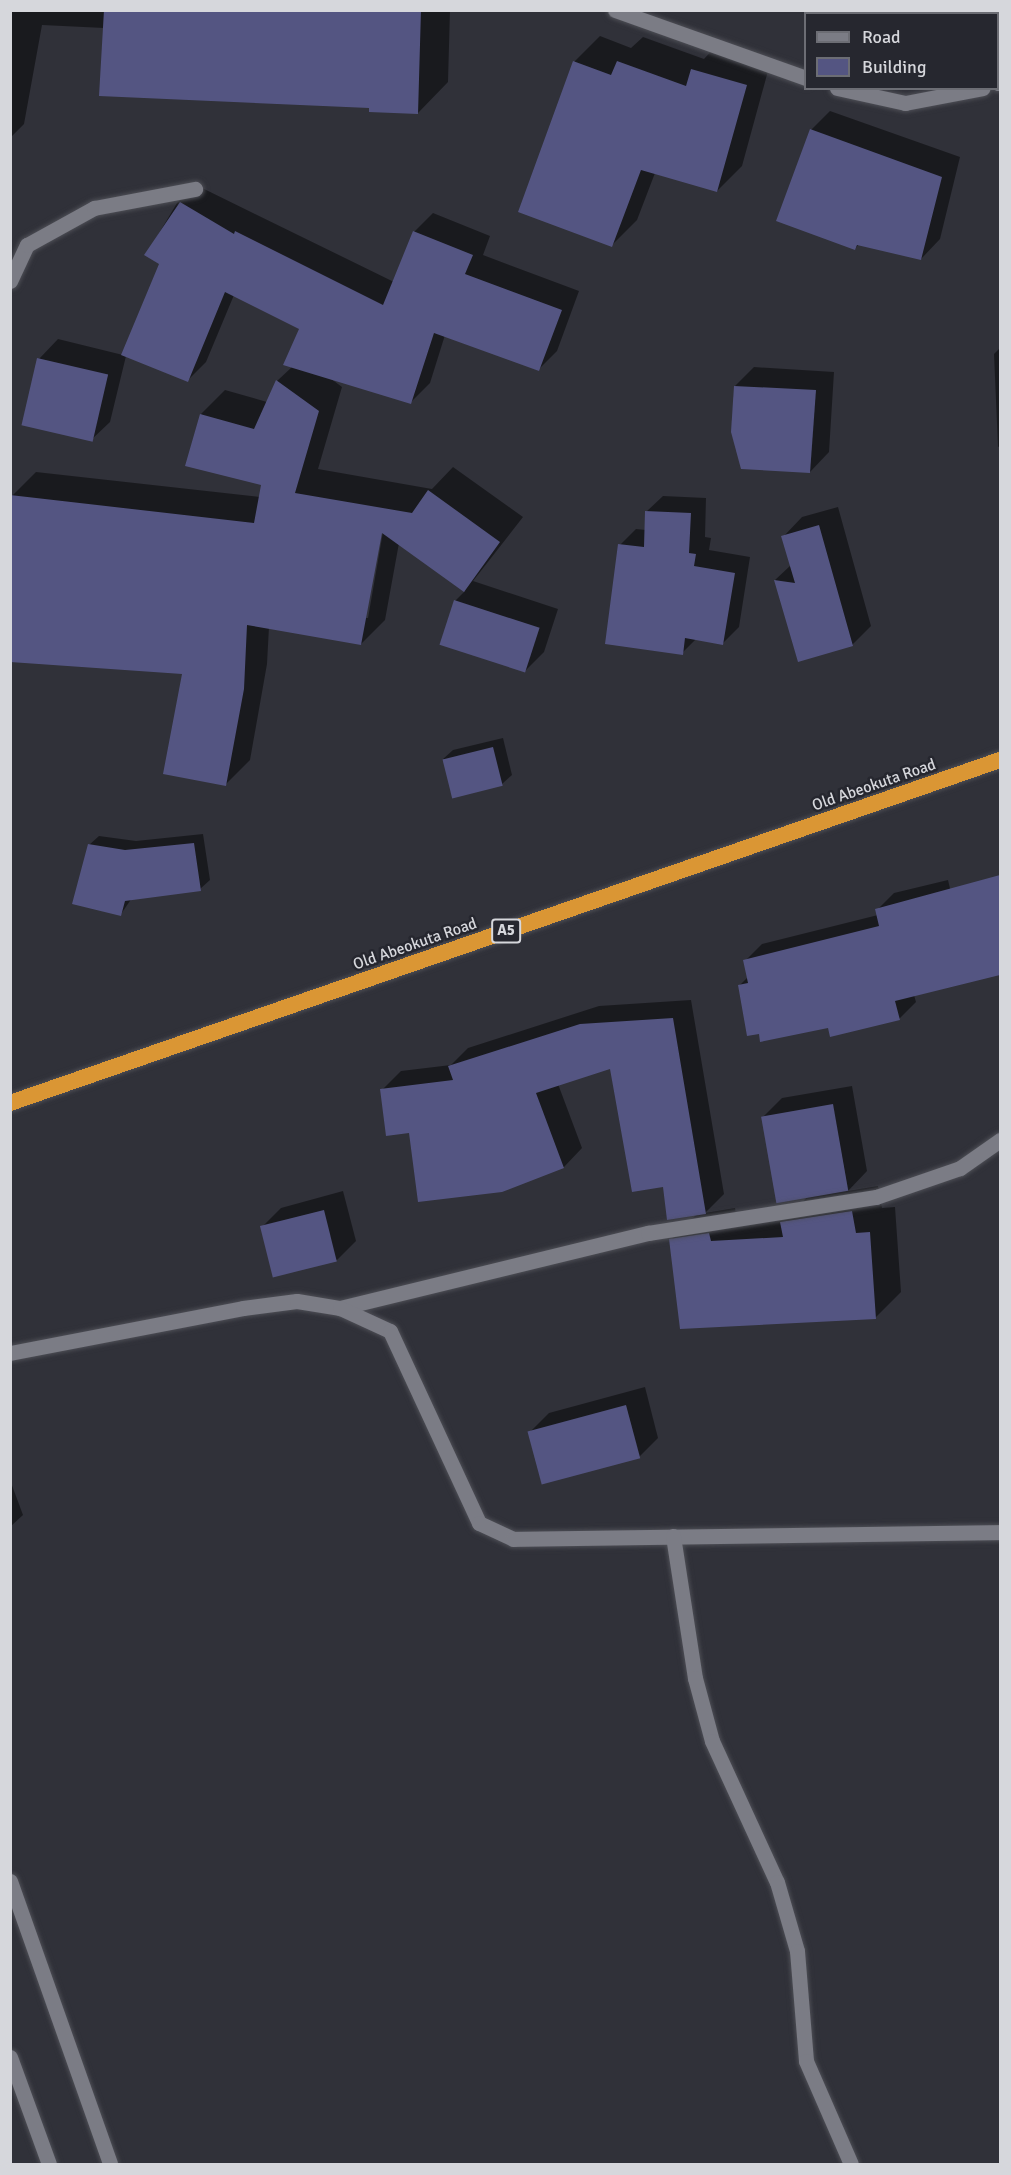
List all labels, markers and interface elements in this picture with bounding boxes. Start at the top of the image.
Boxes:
legend [804,12,999,90]
text: Road [862,26,901,48]
text: Building [862,56,926,78]
street label: Old Abeokuta Road [810,755,938,815]
street label: Old Abeokuta Road [351,914,479,974]
road number: A5 [491,919,521,943]

